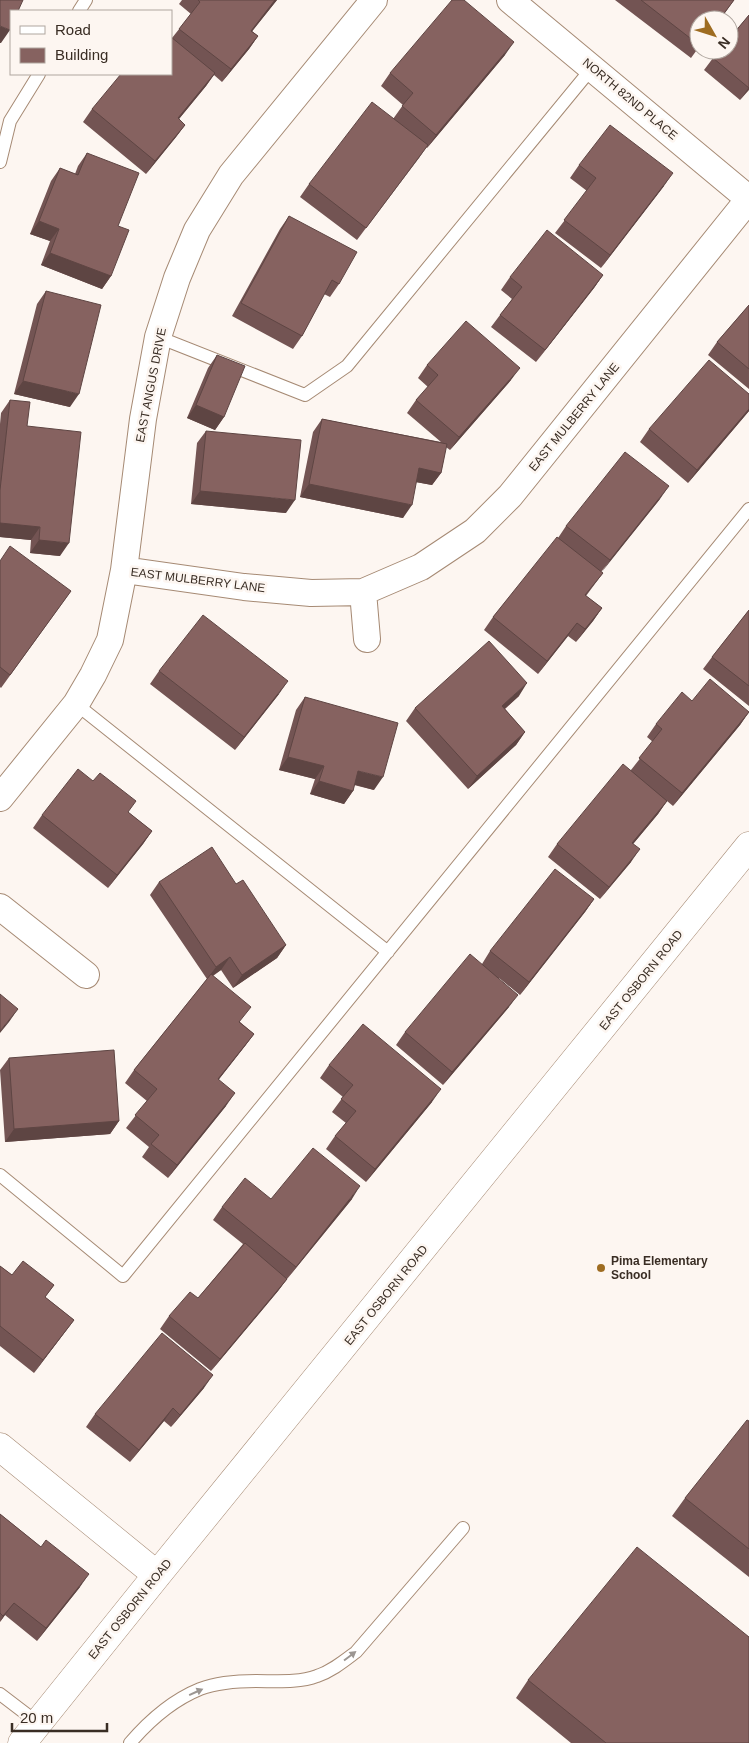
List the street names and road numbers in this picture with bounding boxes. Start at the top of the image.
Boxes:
street label: NORTH 82ND PLACE [580,55,680,143]
street label: EAST ANGUS DRIVE [133,326,169,444]
street label: EAST MULBERRY LANE [526,360,622,474]
street label: EAST MULBERRY LANE [130,565,266,595]
street label: EAST OSBORN ROAD [596,927,686,1033]
street label: EAST OSBORN ROAD [341,1242,431,1348]
street label: EAST OSBORN ROAD [85,1556,175,1662]

